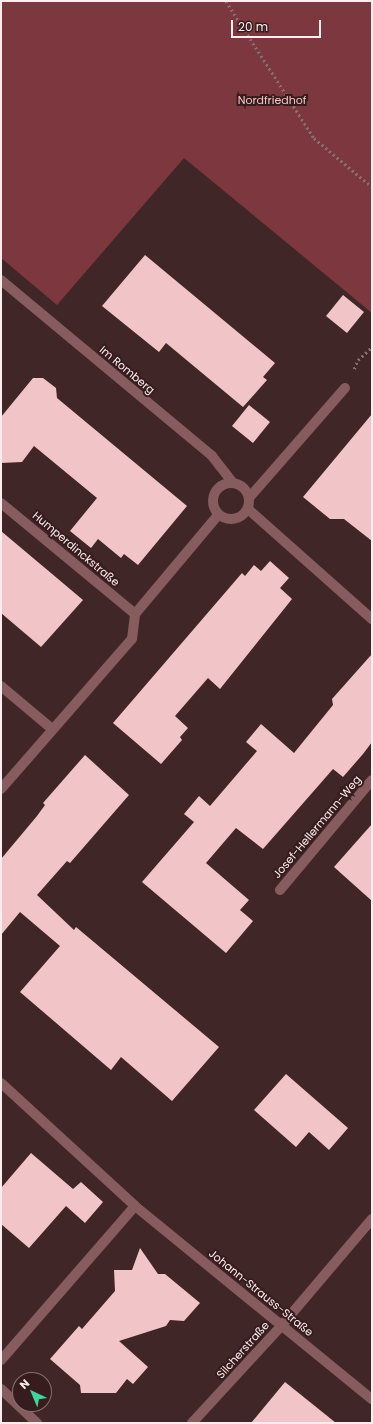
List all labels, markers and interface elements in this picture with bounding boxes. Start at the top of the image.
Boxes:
scale bar [233,12,323,38]
text: 20 m [238,18,268,35]
park label: Nordfriedhof [238,93,306,107]
street label: Im Romberg [97,343,157,397]
street label: Humperdinckstraße [30,509,122,589]
street label: Josef-Hellermann-Weg [270,773,364,881]
street label: Johann-Strauss-Straße [206,1247,316,1339]
street label: Silcherstraße [214,1319,272,1381]
north arrow [12,1372,52,1412]
text: N [16,1375,33,1393]

